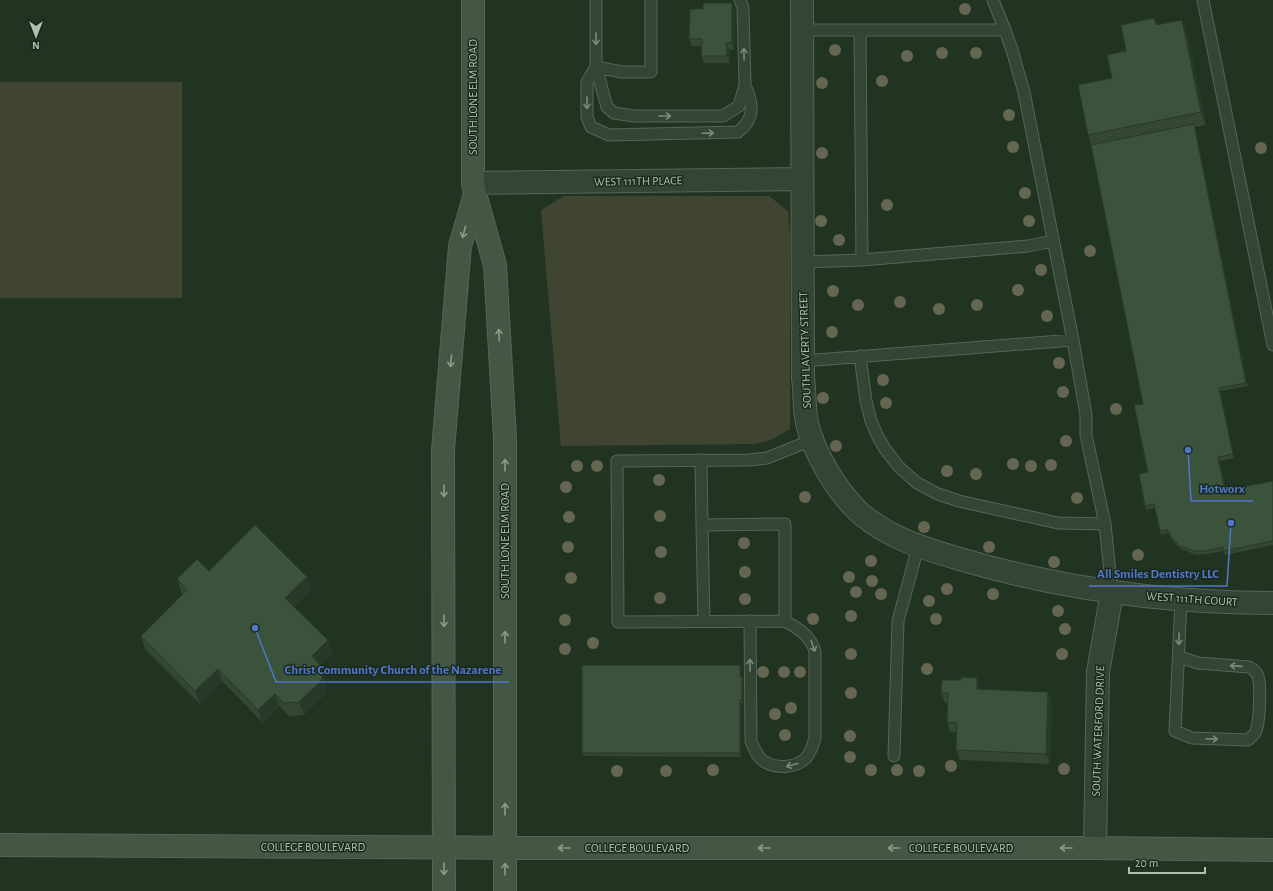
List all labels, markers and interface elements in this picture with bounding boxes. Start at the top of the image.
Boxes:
north arrow [16,16,56,56]
one-way arrow [592,32,600,45]
street label: SOUTH LONE ELM ROAD [467,39,479,155]
text: N [32,40,40,51]
one-way arrow [740,48,748,61]
one-way arrow [583,96,591,109]
one-way arrow [658,112,671,120]
one-way arrow [701,129,714,136]
street label: WEST 111TH PLACE [594,174,682,188]
one-way arrow [460,225,467,238]
street label: SOUTH LAVERTY STREET [797,291,813,409]
one-way arrow [495,329,502,342]
one-way arrow [447,354,455,367]
one-way arrow [501,459,509,472]
callout: Hotworx [1191,476,1253,501]
street label: SOUTH LONE ELM ROAD [499,483,511,599]
text: Hotworx [1199,483,1245,496]
one-way arrow [440,484,448,497]
callout: All Smiles Dentistry LLC [1089,561,1227,586]
text: All Smiles Dentistry LLC [1097,568,1219,581]
street label: WEST 111TH COURT [1146,590,1238,608]
one-way arrow [440,614,448,627]
one-way arrow [501,631,509,644]
one-way arrow [1176,632,1183,645]
one-way arrow [810,640,817,653]
callout: Christ Community Church of the Nazarene [276,657,509,682]
one-way arrow [746,659,754,672]
one-way arrow [1230,662,1243,669]
text: Christ Community Church of the Nazarene [285,664,501,677]
street label: SOUTH WATERFORD DRIVE [1090,665,1106,797]
one-way arrow [1205,735,1218,743]
one-way arrow [786,761,799,769]
one-way arrow [501,803,509,816]
street label: COLLEGE BOULEVARD [261,841,366,853]
street label: COLLEGE BOULEVARD [585,842,690,854]
street label: COLLEGE BOULEVARD [909,842,1014,854]
one-way arrow [558,844,571,852]
one-way arrow [758,844,771,852]
one-way arrow [888,844,901,852]
one-way arrow [1060,844,1073,852]
scale bar [1129,849,1205,875]
text: 20 m [1135,857,1158,869]
one-way arrow [440,862,448,875]
one-way arrow [501,863,509,876]

